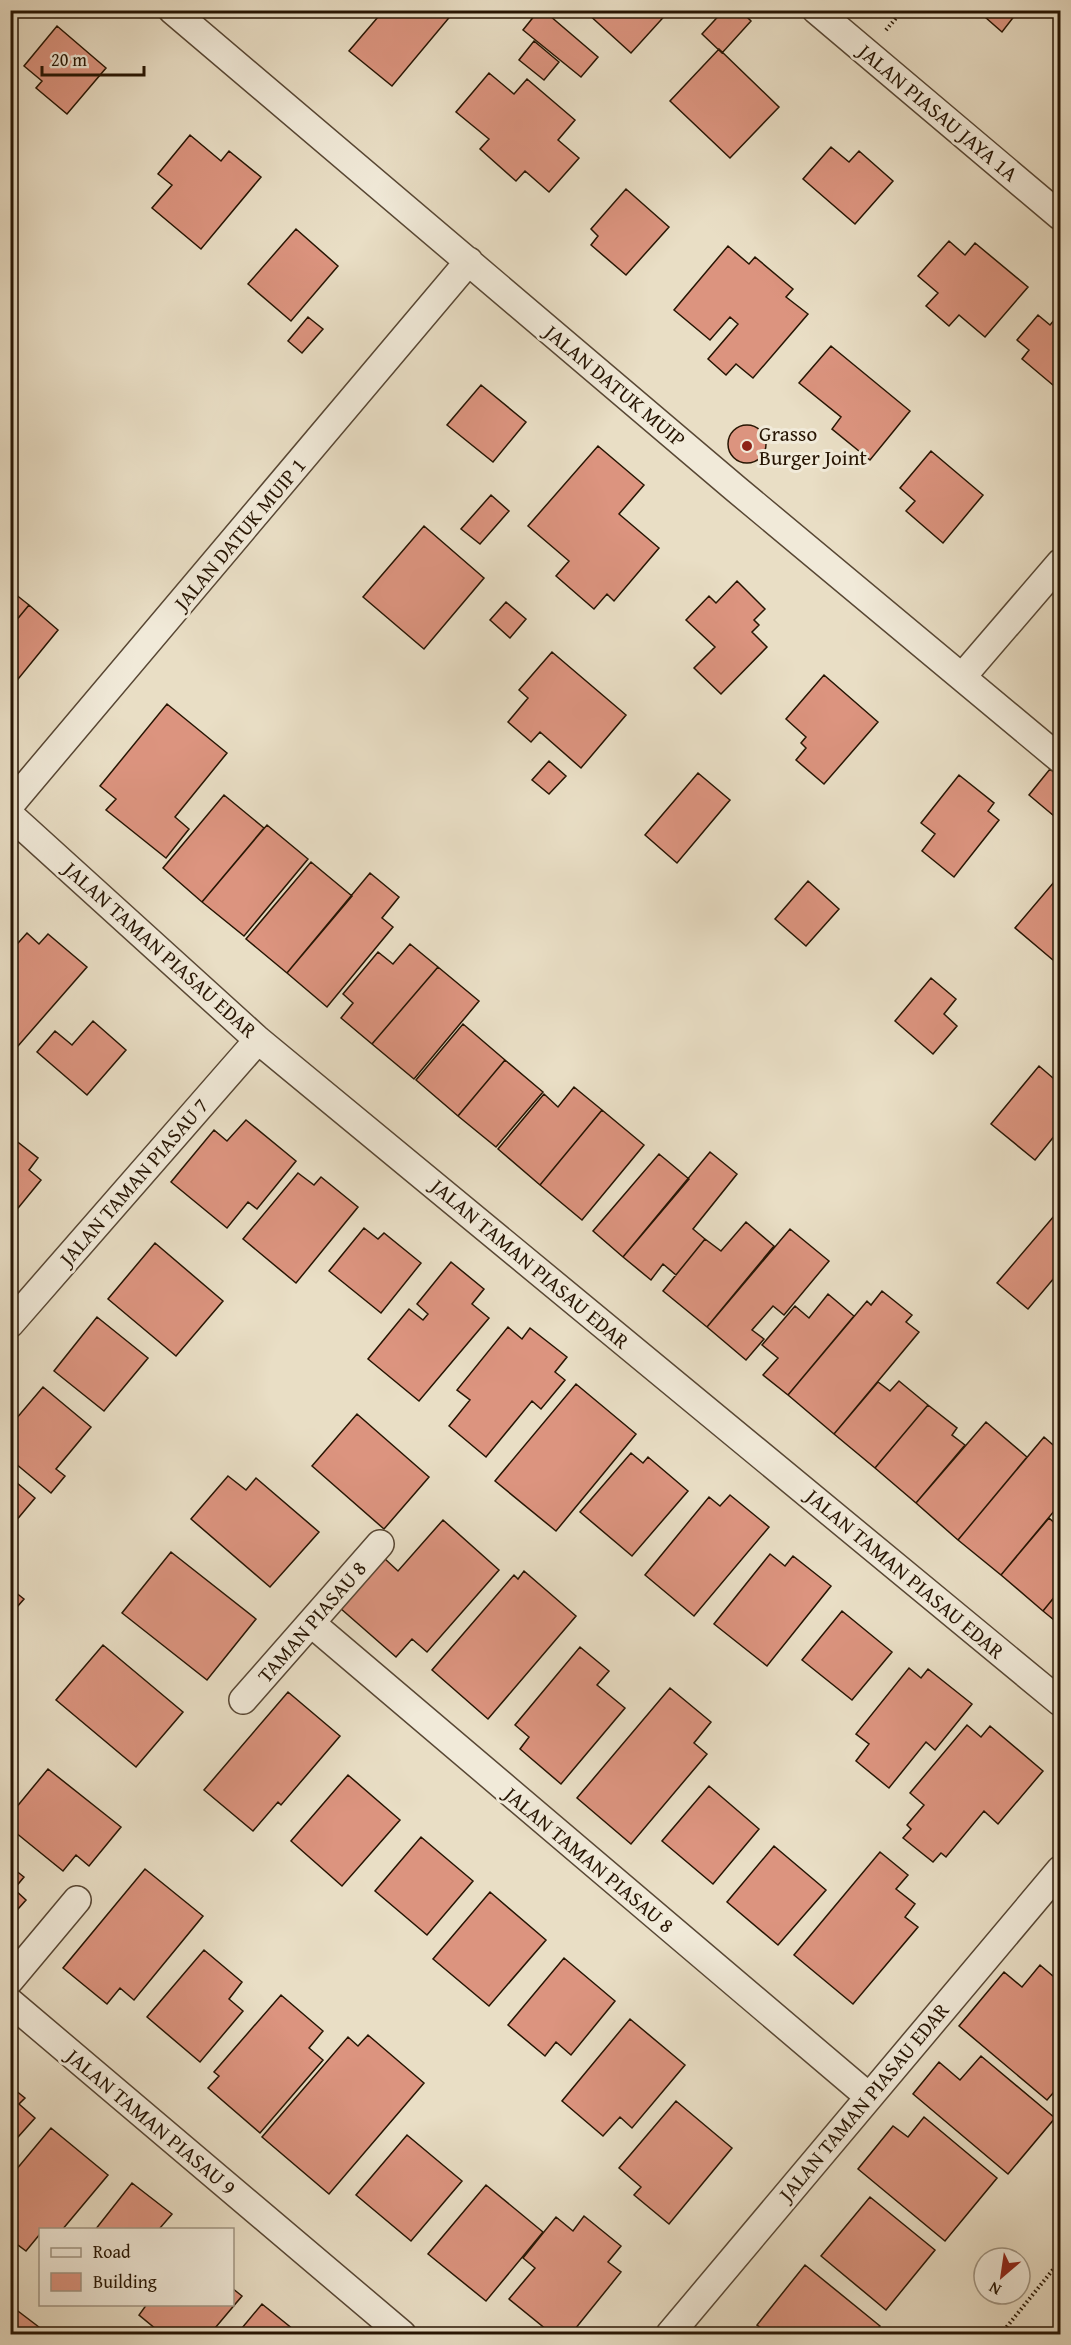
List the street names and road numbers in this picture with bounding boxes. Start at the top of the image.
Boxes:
street label: JALAN PIASAU JAYA 1A [849,34,1025,189]
street label: JALAN DATUK MUIP [536,315,693,454]
street label: JALAN DATUK MUIP 1 [165,451,313,619]
street label: JALAN TAMAN PIASAU EDAR [54,852,265,1046]
street label: JALAN TAMAN PIASAU 7 [50,1091,215,1275]
street label: JALAN TAMAN PIASAU EDAR [422,1169,637,1357]
street label: JALAN TAMAN PIASAU EDAR [797,1479,1012,1667]
street label: TAMAN PIASAU 8 [250,1554,373,1689]
street label: JALAN TAMAN PIASAU 8 [495,1777,681,1940]
street label: JALAN TAMAN PIASAU EDAR [769,1995,957,2210]
street label: JALAN TAMAN PIASAU 9 [57,2039,243,2202]

